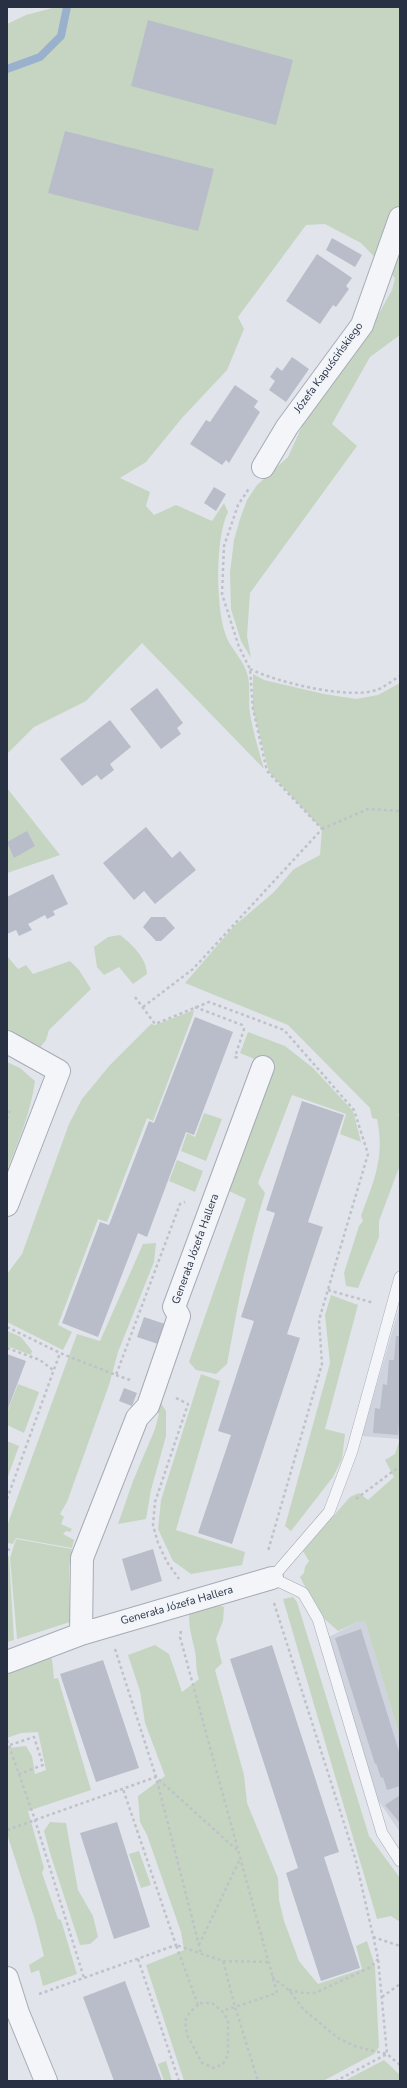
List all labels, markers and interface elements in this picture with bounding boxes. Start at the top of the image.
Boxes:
street label: Józefa Kapuścińskiego [292,320,366,416]
street label: Generała Józefa Hallera [170,1192,222,1306]
street label: Generała Józefa Hallera [119,1584,235,1628]

